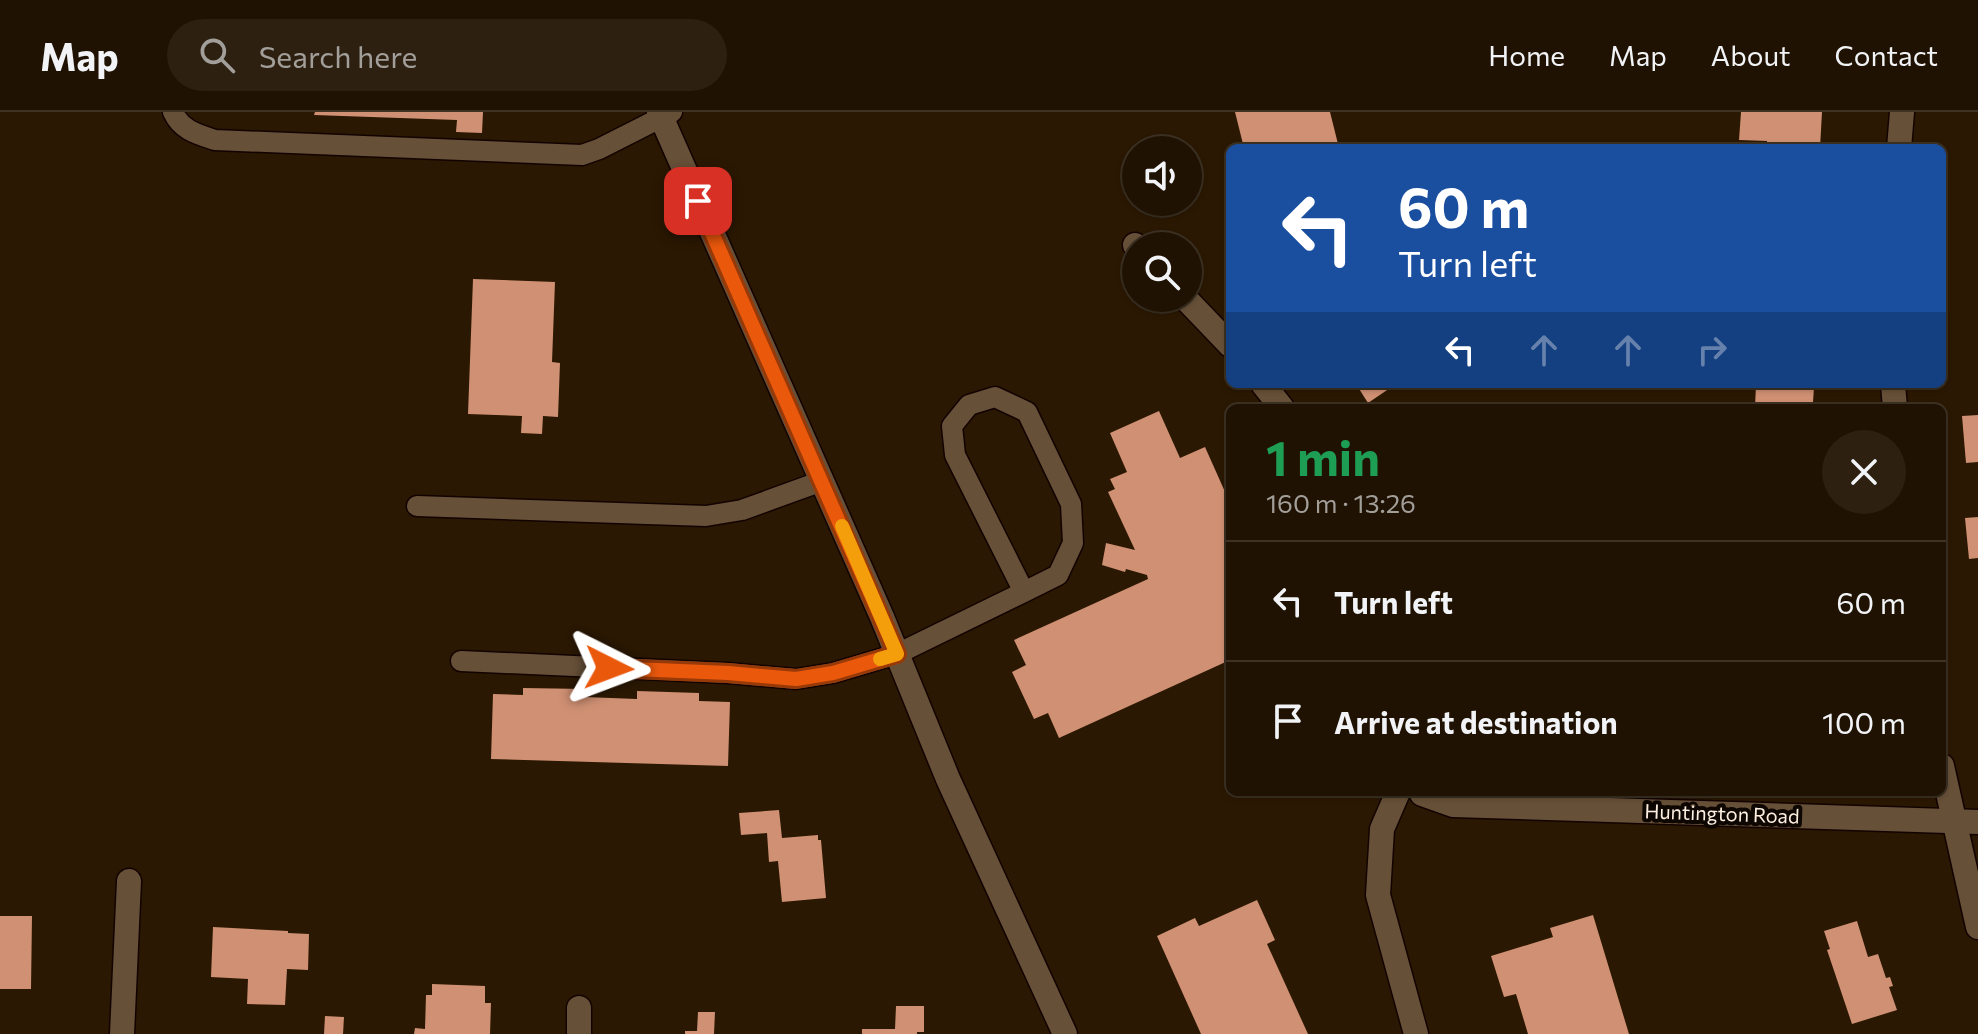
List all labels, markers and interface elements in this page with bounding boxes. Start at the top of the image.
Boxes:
search box [167,19,727,91]
text: Map [40,32,119,79]
icon: search [195,33,239,77]
text: Search here [259,37,417,74]
text: Home [1488,38,1565,72]
text: Map [1609,38,1667,72]
text: About [1711,38,1791,72]
text: Contact [1835,38,1938,72]
map controls [1122,136,1202,312]
button: sound [1122,136,1202,216]
pin [664,167,732,235]
text: 60 m [1398,171,1529,240]
icon: left [1266,176,1370,280]
icon: arrive [676,179,720,223]
button: search [1122,232,1202,312]
text: Turn left [1398,240,1537,284]
icon: left [1438,328,1482,372]
icon: ahead [1522,328,1566,372]
icon: ahead [1606,328,1650,372]
icon: right [1690,328,1734,372]
text: 1 min [1266,427,1380,486]
button: close [1822,430,1906,514]
text: 160 m · 13:26 [1266,487,1416,518]
icon: left [1266,579,1310,623]
text: Turn left [1334,583,1453,620]
text: 60 m [1836,583,1906,620]
position arrow [567,626,651,710]
icon: arrive [1266,699,1310,743]
text: Arrive at destination [1334,703,1618,740]
text: 100 m [1822,703,1906,740]
street label: Huntington Road [1644,798,1800,828]

